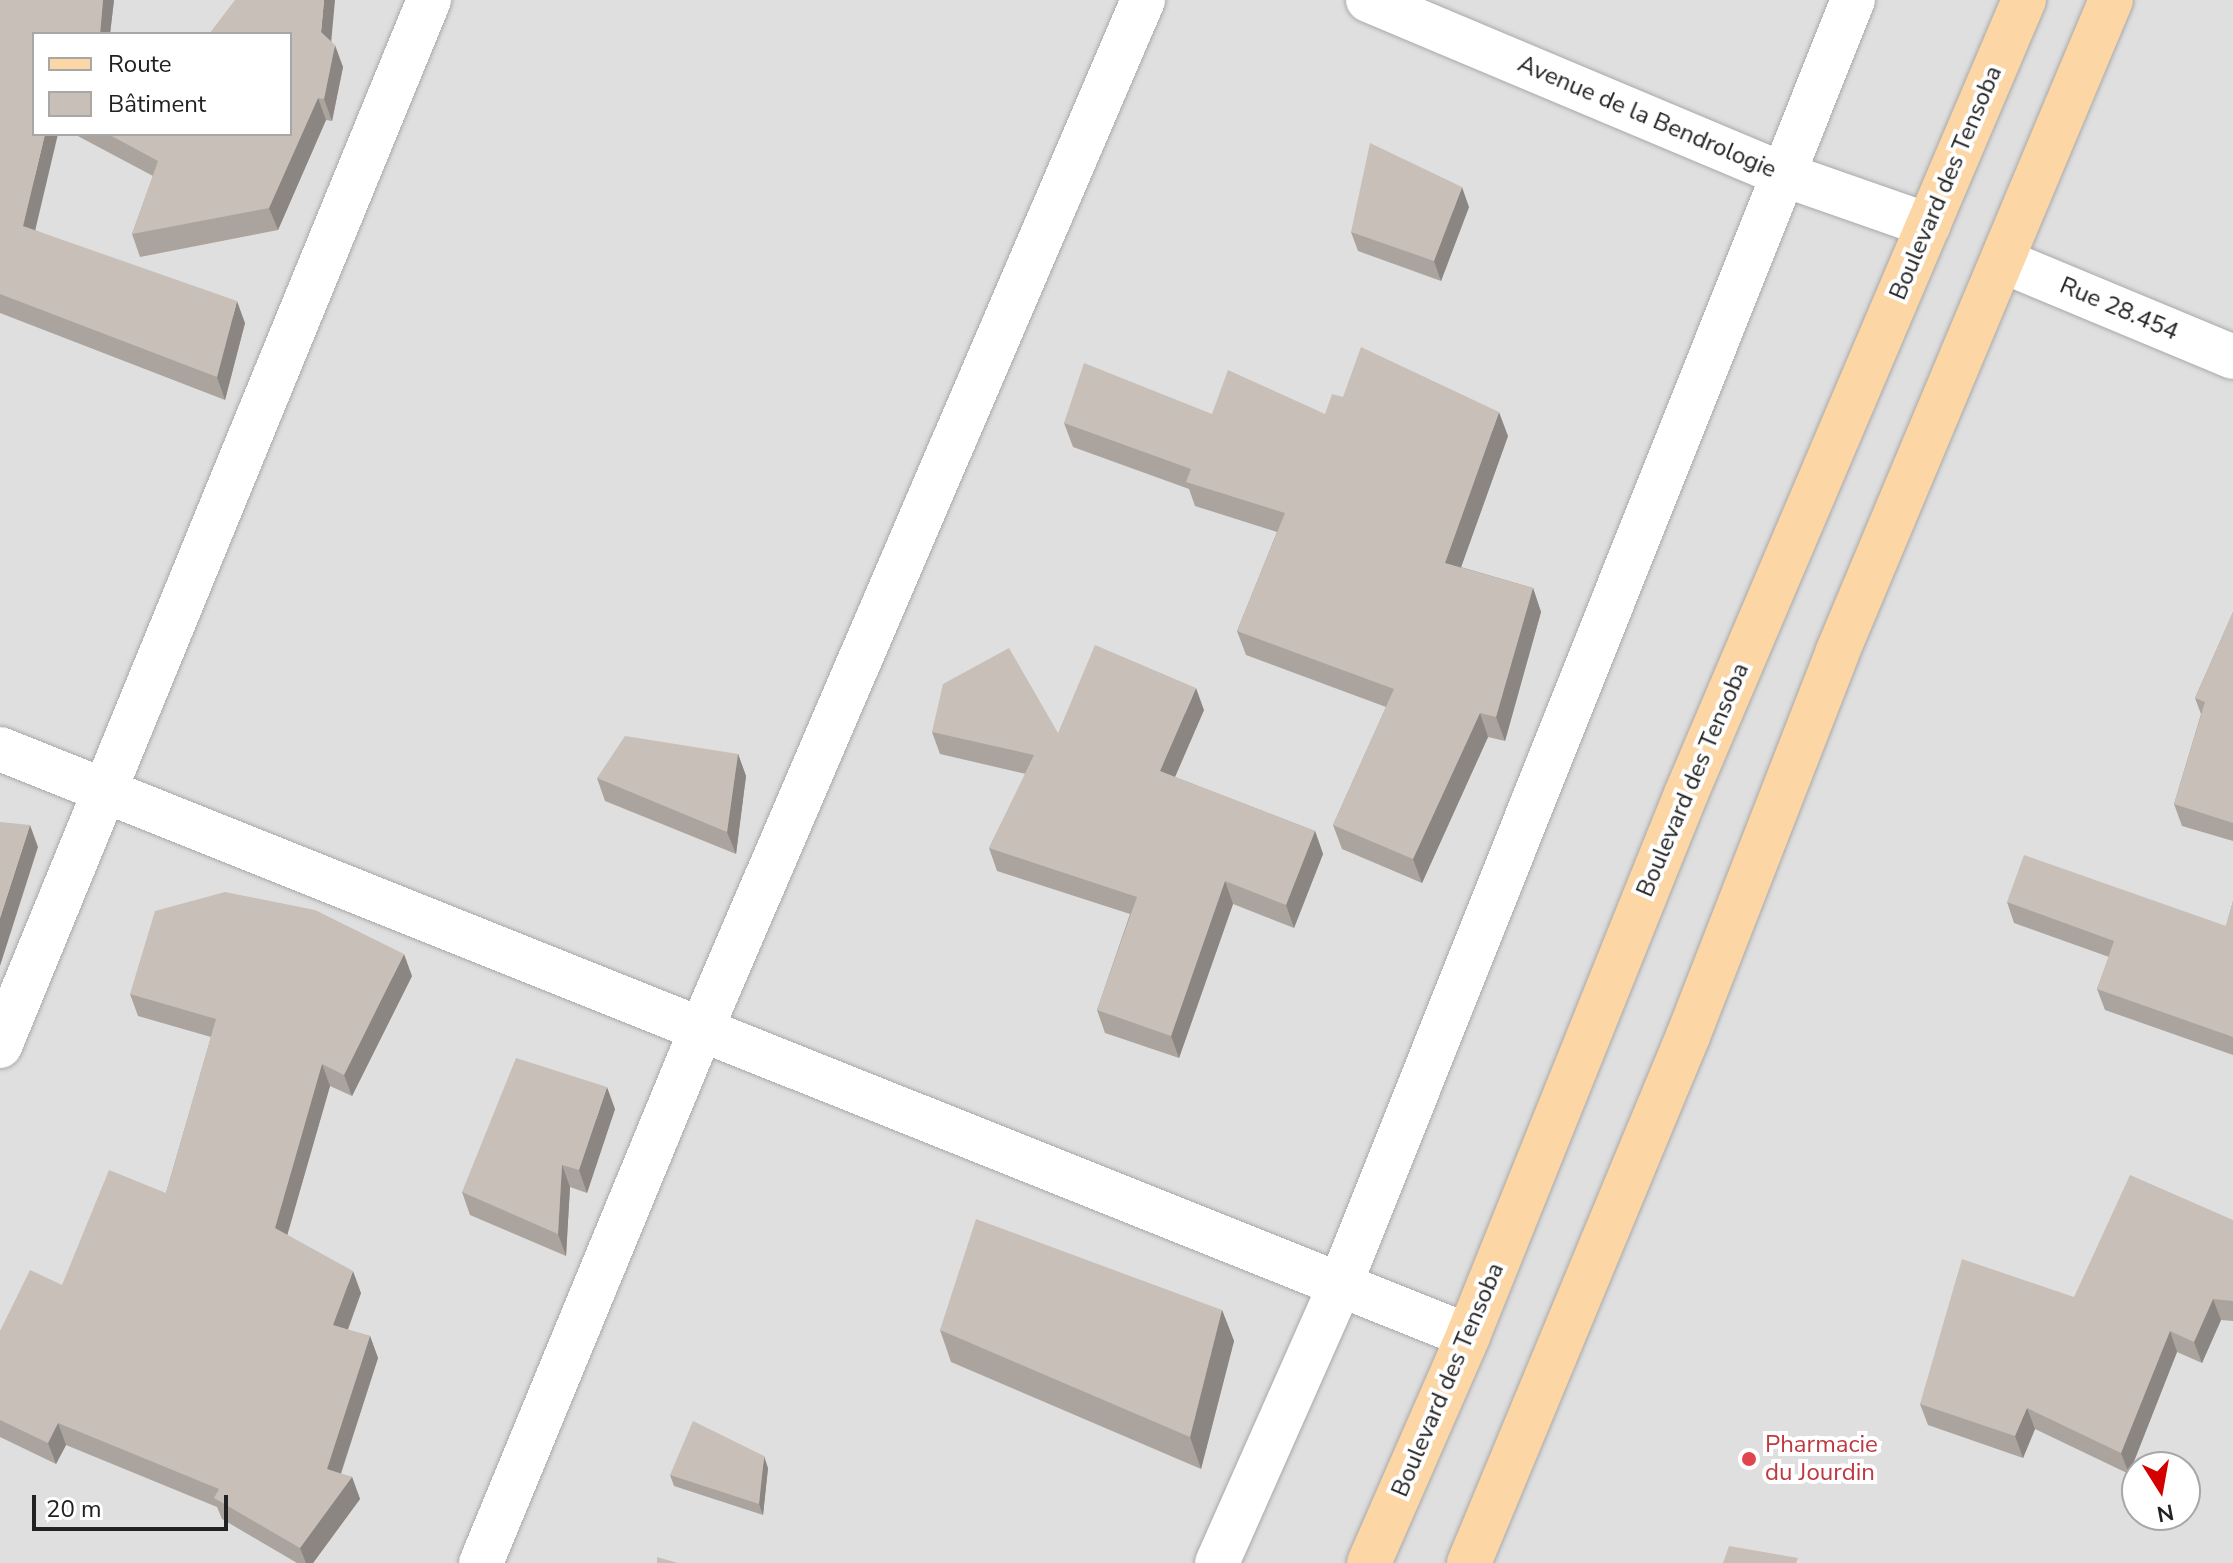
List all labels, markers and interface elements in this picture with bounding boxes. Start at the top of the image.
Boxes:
legend [32,32,292,136]
text: Route [108,48,172,80]
street label: Avenue de la Bendrologie [1513,49,1781,185]
street label: Boulevard des Tensoba [1884,62,2008,304]
text: Bâtiment [108,88,206,120]
street label: Rue 28.454 [2055,271,2183,347]
street label: Boulevard des Tensoba [1631,659,1755,901]
street label: Boulevard des Tensoba [1386,1259,1510,1501]
place label: Pharmacie du Jourdin [1765,1431,1878,1487]
marker: Pharmacie du Jourdin [1740,1450,1758,1468]
north arrow [2121,1451,2201,1531]
scale bar [36,1479,232,1529]
text: 20 m [46,1493,102,1525]
text: N [2154,1496,2176,1529]

